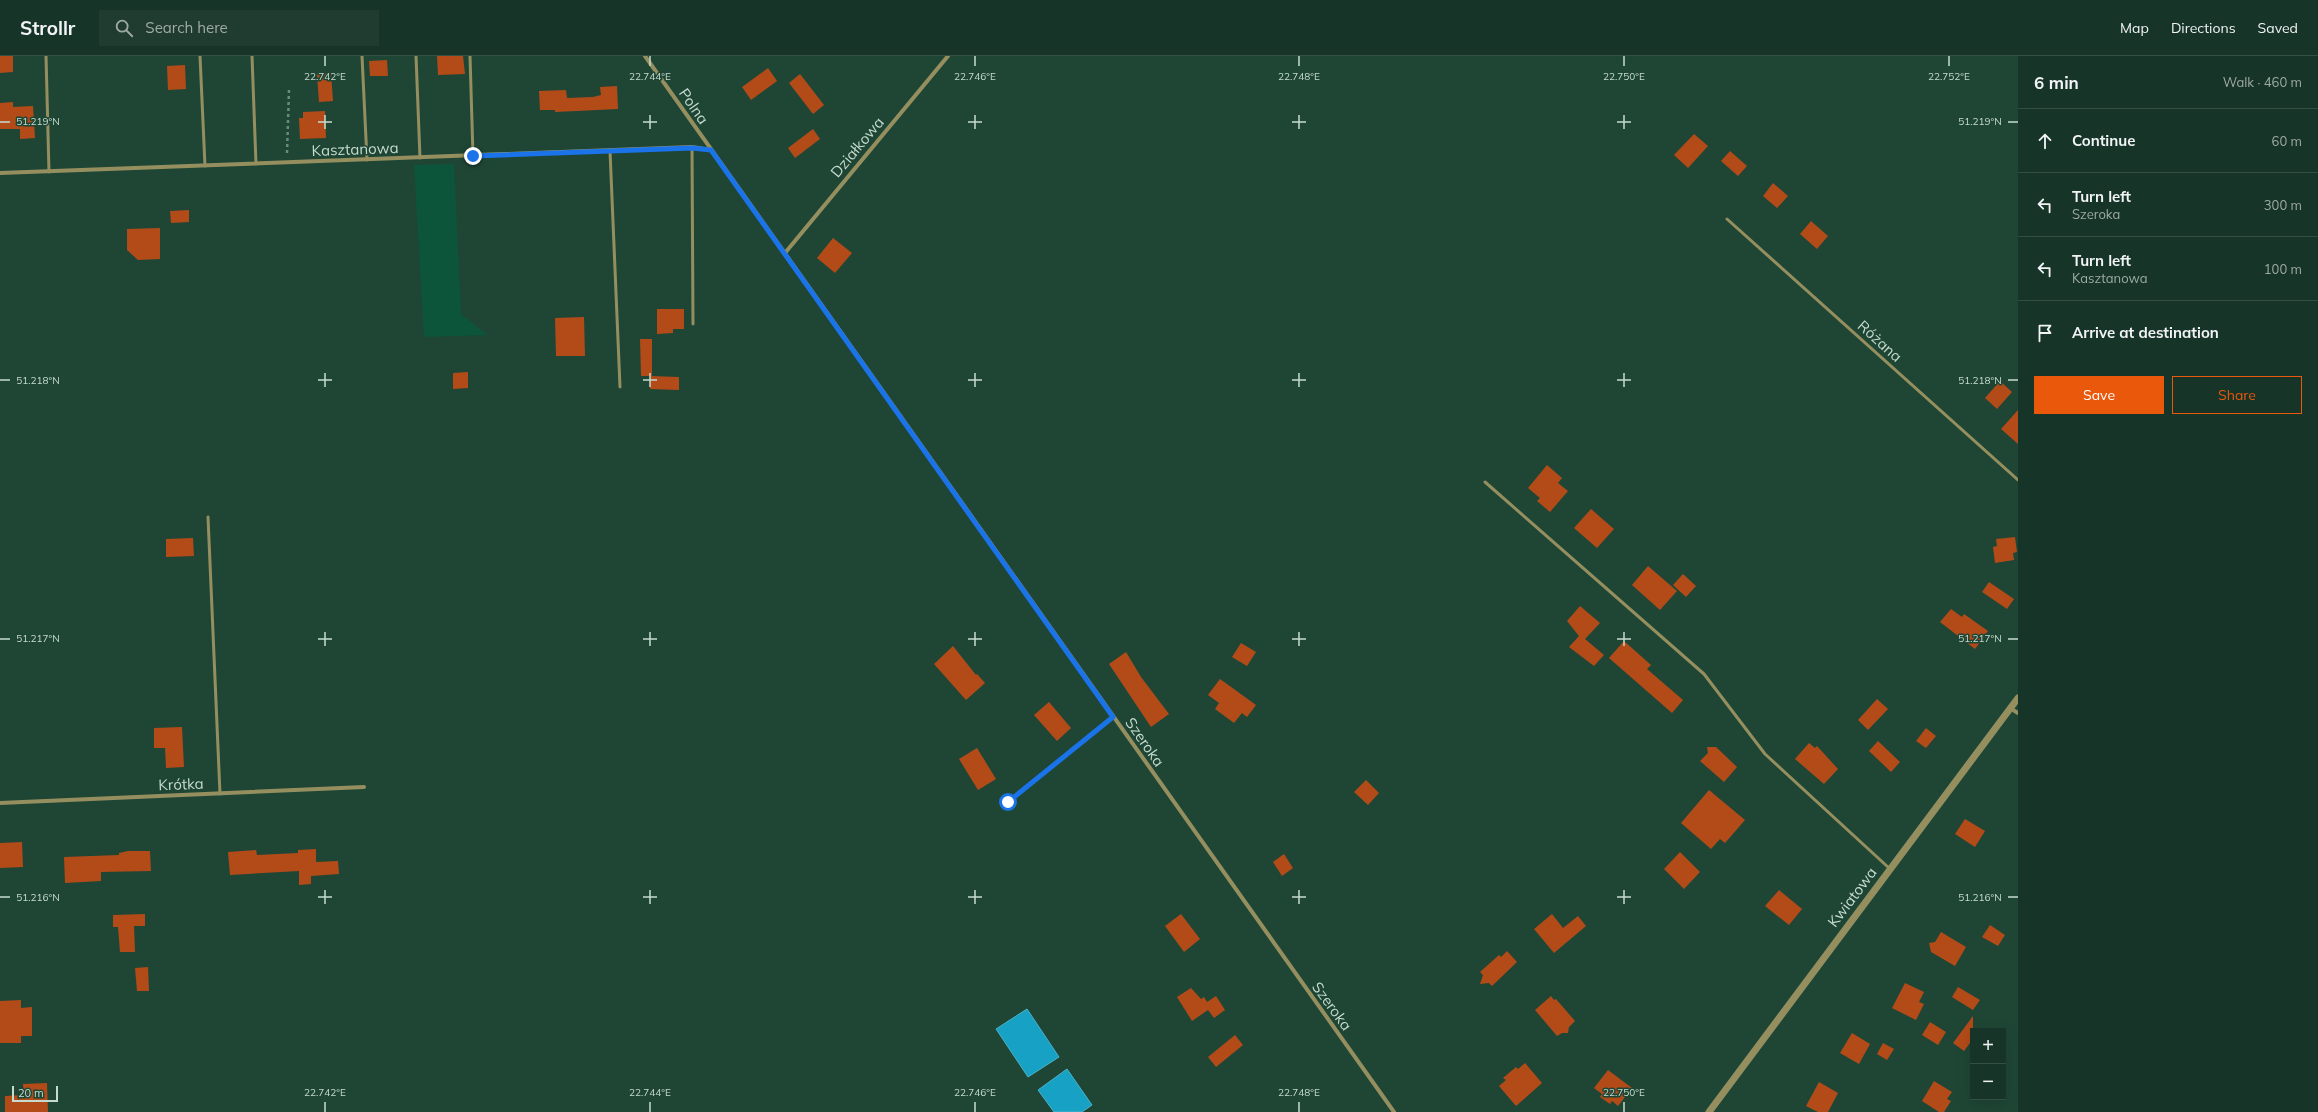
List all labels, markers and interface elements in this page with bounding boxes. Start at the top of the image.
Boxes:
search box [99,10,379,46]
text: Strollr [20,16,75,40]
icon: search [113,17,135,39]
text: Search here [145,18,228,37]
text: Map [2120,19,2149,37]
text: Directions [2171,19,2236,37]
text: Saved [2258,19,2298,37]
text: 22.742°E [304,70,346,83]
text: 22.744°E [629,70,671,83]
text: 22.746°E [954,70,996,83]
text: 22.748°E [1278,70,1320,83]
text: 22.750°E [1603,70,1645,83]
text: 22.752°E [1928,70,1970,83]
text: 6 min [2034,72,2079,93]
text: Walk · 460 m [2223,74,2302,90]
street label: Polna [675,84,713,128]
street label: Działkowa [826,113,888,181]
text: 51.219°N [16,115,60,128]
text: 51.219°N [1958,115,2002,128]
icon: ahead [2034,130,2056,152]
text: Continue [2072,131,2135,150]
text: 60 m [2272,133,2302,149]
street label: Kasztanowa [311,138,399,160]
route end [464,147,482,165]
text: Turn left [2072,187,2131,206]
icon: left [2034,194,2056,216]
text: 300 m [2264,197,2302,213]
text: Szeroka [2072,206,2120,222]
text: Turn left [2072,251,2131,270]
icon: left [2034,258,2056,280]
text: 100 m [2264,261,2302,277]
text: Kasztanowa [2072,270,2147,286]
street label: Różana [1854,316,1906,366]
icon: arrive [2034,322,2056,344]
text: Arrive at destination [2072,323,2219,342]
text: 51.218°N [16,374,60,387]
text: 51.218°N [1958,374,2002,387]
button: Save [2034,376,2164,414]
button: Share [2172,376,2302,414]
text: 51.217°N [16,632,60,645]
text: 51.217°N [1958,632,2002,645]
street label: Szeroka [1121,714,1169,770]
street label: Krótka [158,774,204,794]
route start [999,793,1017,811]
street label: Kwiatowa [1823,863,1881,931]
text: 51.216°N [16,891,60,904]
text: 51.216°N [1958,891,2002,904]
street label: Szeroka [1308,978,1356,1034]
map controls [1970,1028,2006,1100]
button: + [1970,1028,2006,1064]
button: − [1970,1064,2006,1100]
scale bar [12,1084,58,1103]
text: 20 m [18,1086,44,1100]
text: 22.742°E [304,1086,346,1099]
text: 22.744°E [629,1086,671,1099]
text: 22.746°E [954,1086,996,1099]
text: 22.748°E [1278,1086,1320,1099]
text: 22.750°E [1603,1086,1645,1099]

